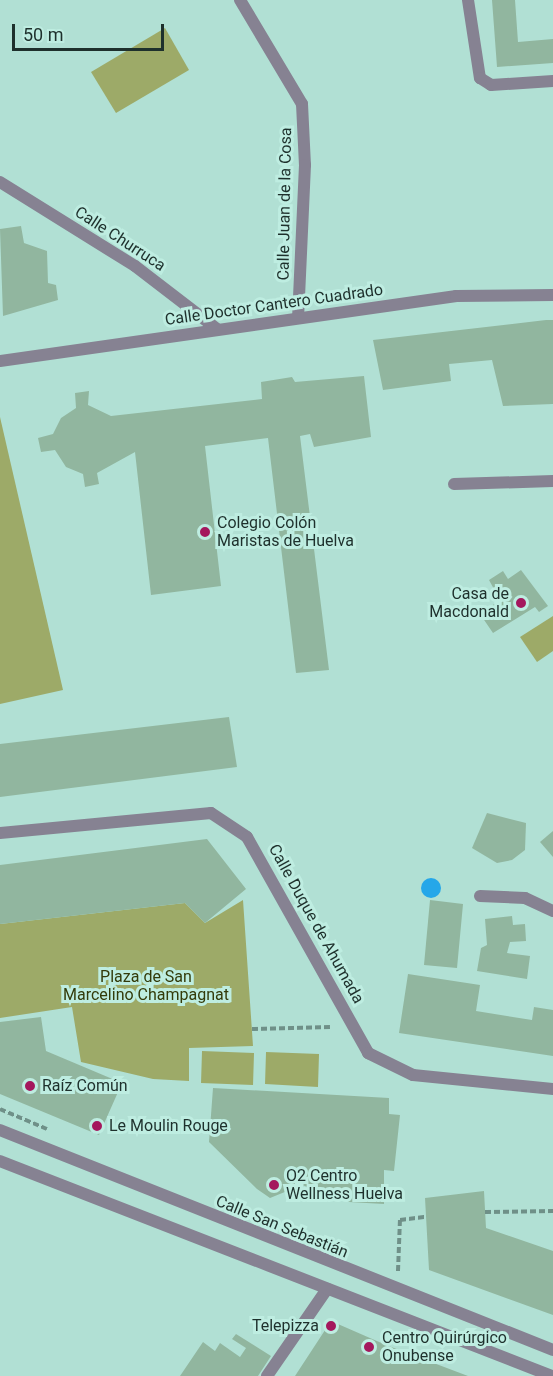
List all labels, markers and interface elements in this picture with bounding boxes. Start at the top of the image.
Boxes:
scale bar [15,12,166,50]
text: 50 m [23,24,63,45]
street label: Calle Juan de la Cosa [274,127,296,281]
street label: Calle Churruca [71,203,169,275]
street label: Calle Doctor Cantero Cuadrado [164,280,384,330]
place label: Colegio Colón Maristas de Huelva [217,513,354,551]
marker: Colegio Colón Maristas de Huelva [198,525,212,539]
place label: Casa de Macdonald [429,584,509,622]
marker: Casa de Macdonald [514,596,528,610]
street label: Calle Duque de Ahumada [264,841,368,1007]
park label: Plaza de San Marcelino Champagnat [63,967,229,1005]
place label: Raíz Común [42,1076,128,1096]
marker: Raíz Común [23,1079,37,1093]
place label: Le Moulin Rouge [109,1116,228,1136]
marker: Le Moulin Rouge [90,1119,104,1133]
place label: O2 Centro Wellness Huelva [286,1166,403,1204]
marker: O2 Centro Wellness Huelva [267,1178,281,1192]
street label: Calle San Sebastián [213,1192,351,1262]
place label: Telepizza [252,1316,319,1336]
marker: Telepizza [324,1319,338,1333]
place label: Centro Quirúrgico Onubense [382,1328,507,1366]
marker: Centro Quirúrgico Onubense [360,1338,378,1356]

